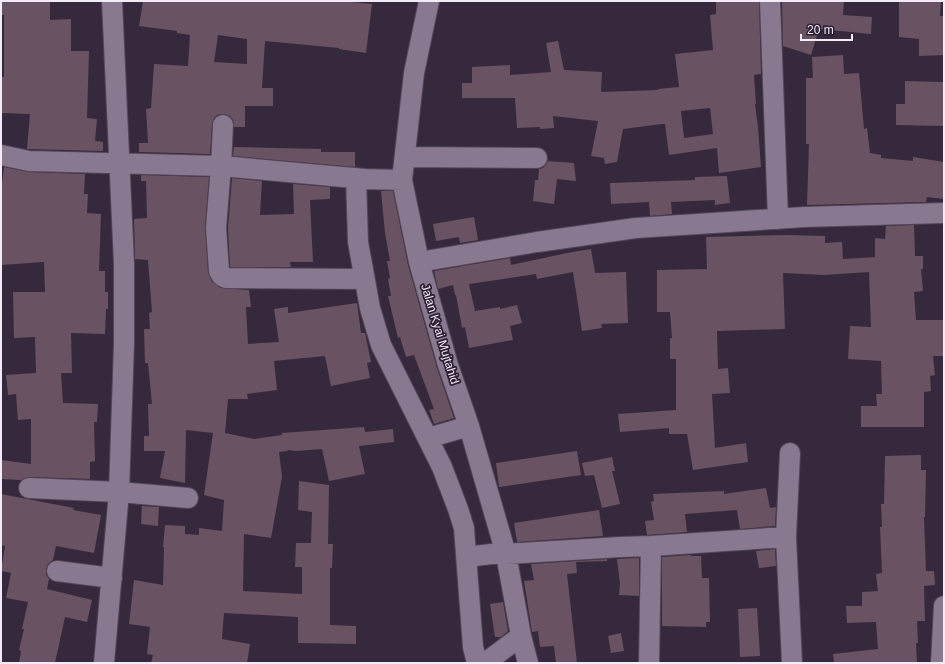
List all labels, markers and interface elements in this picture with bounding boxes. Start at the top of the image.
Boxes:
scale bar [801,16,852,42]
text: 20 m [807,23,834,37]
street label: Jalan Kyai Mujtahid [418,282,462,386]

